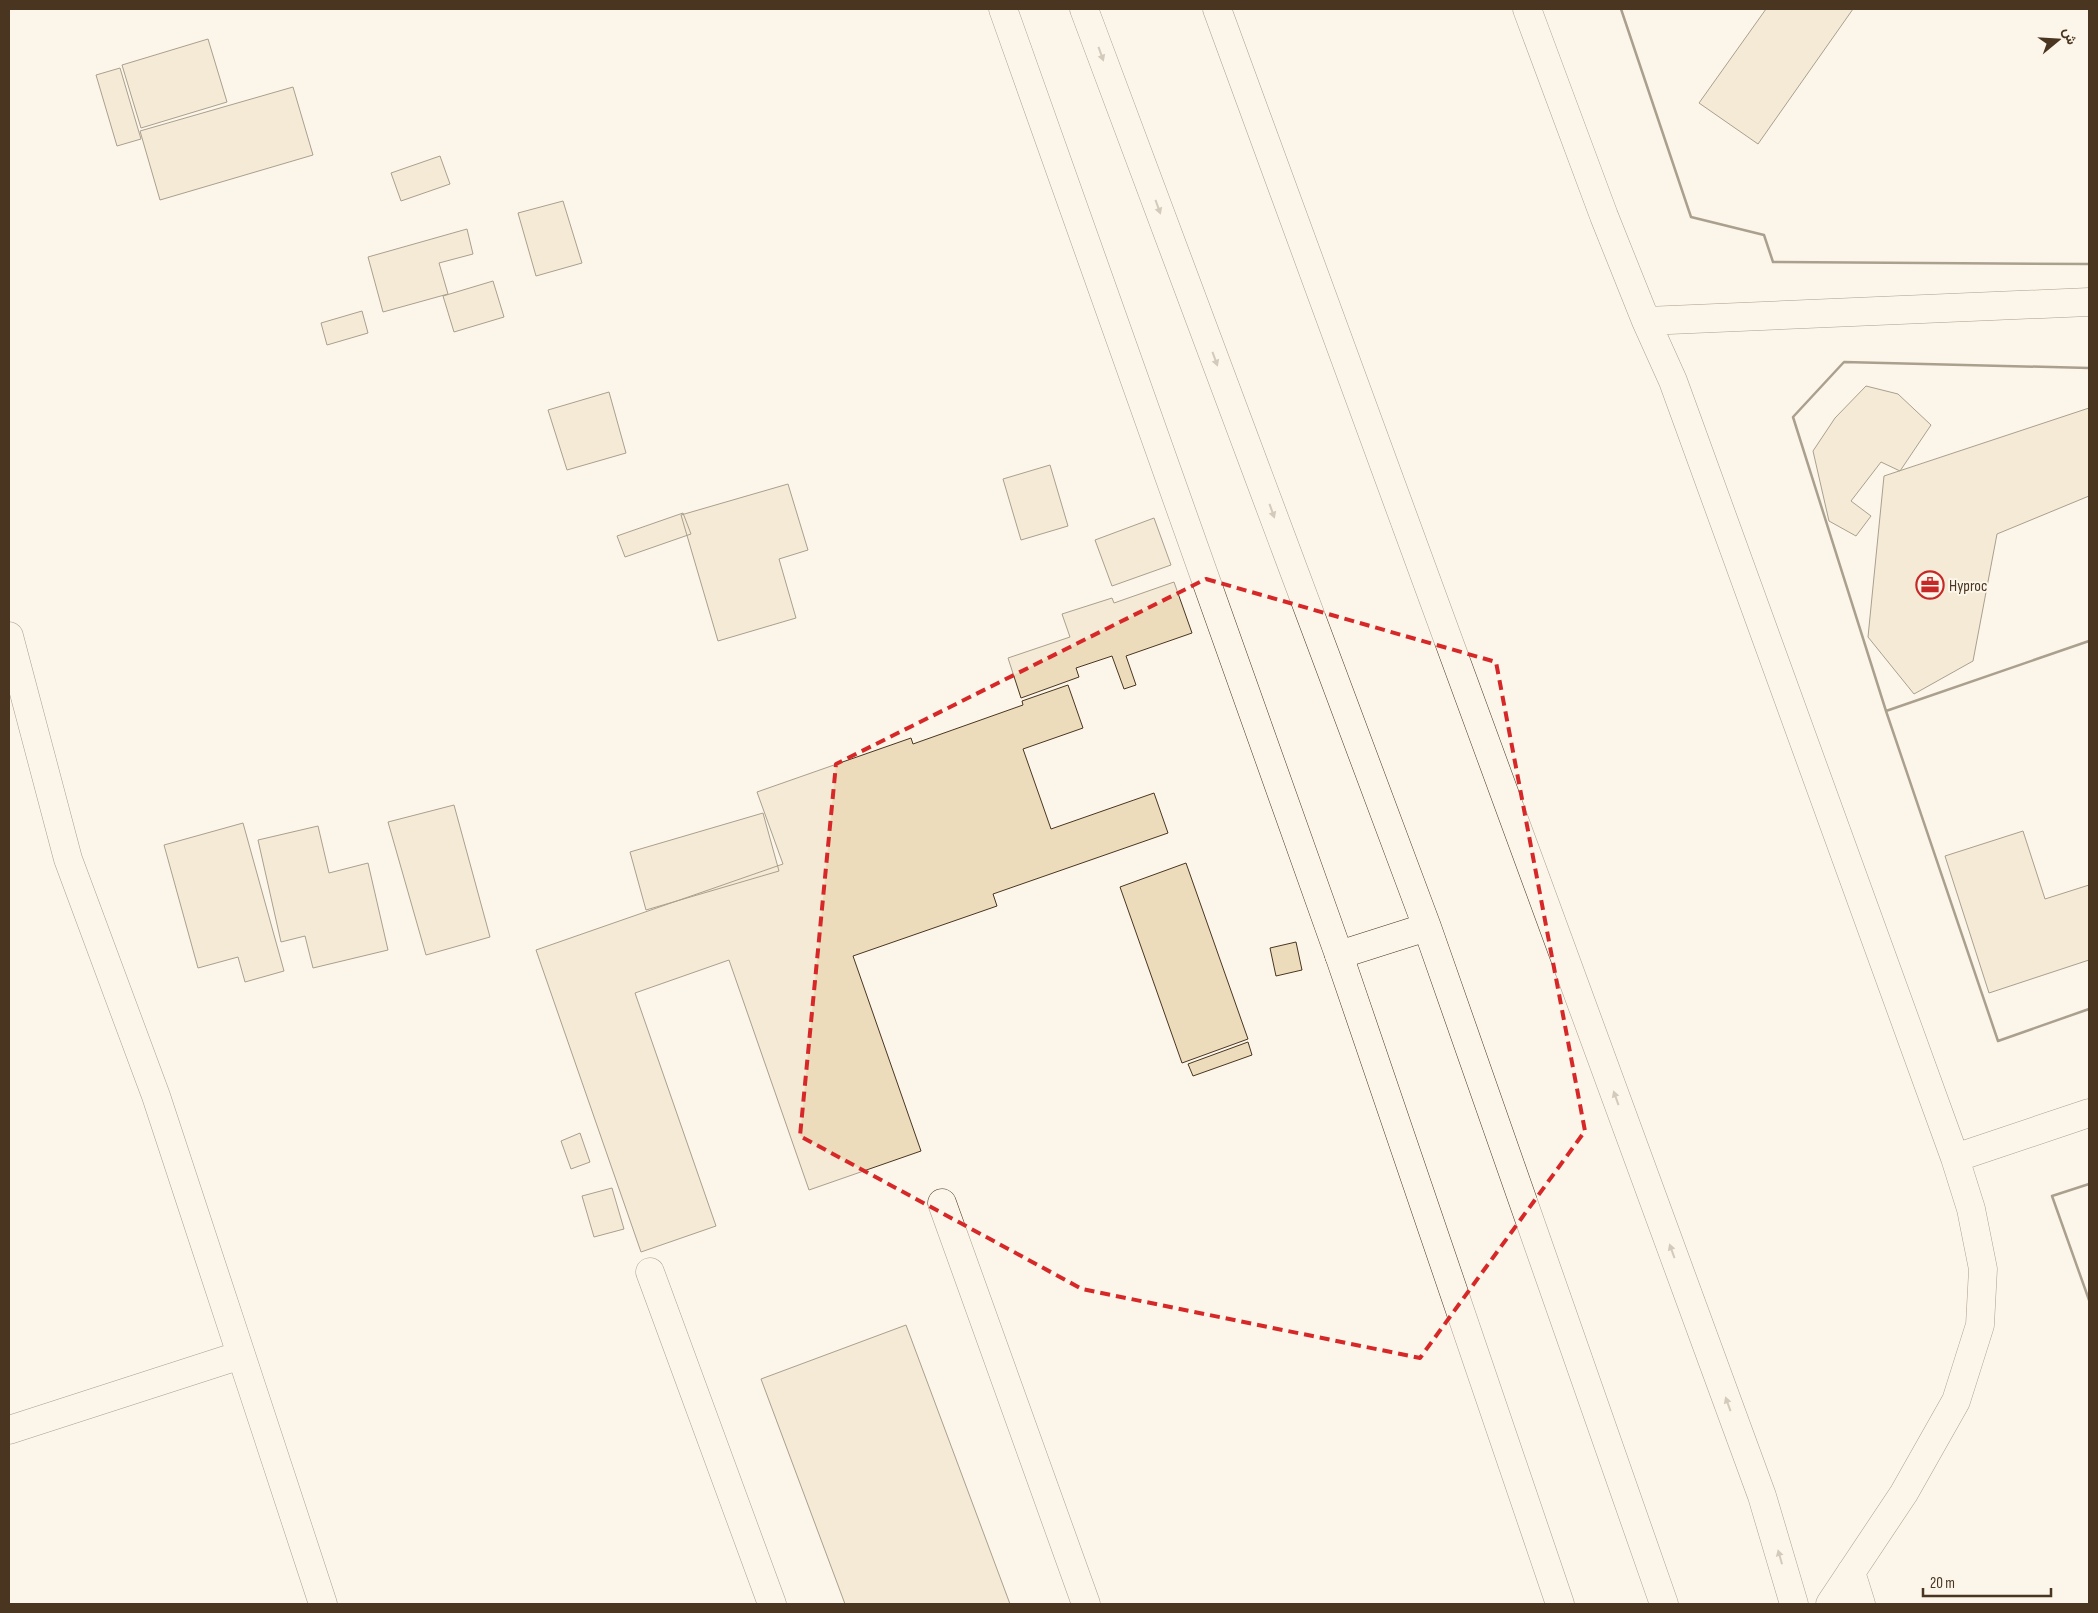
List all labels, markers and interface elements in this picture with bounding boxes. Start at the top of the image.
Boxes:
north arrow [2033,15,2083,65]
text: ش [2059,26,2081,47]
one-way arrow [1098,47,1105,62]
one-way arrow [1155,199,1162,214]
one-way arrow [1211,352,1219,367]
one-way arrow [1268,504,1276,519]
office icon: Hyproc [1915,570,1945,600]
place label: Hyproc [1949,577,1987,596]
one-way arrow [1612,1091,1619,1106]
one-way arrow [1668,1243,1676,1258]
one-way arrow [1724,1396,1731,1411]
one-way arrow [1775,1550,1783,1565]
scale bar [1923,1566,2050,1598]
text: 20 m [1930,1574,1955,1593]

